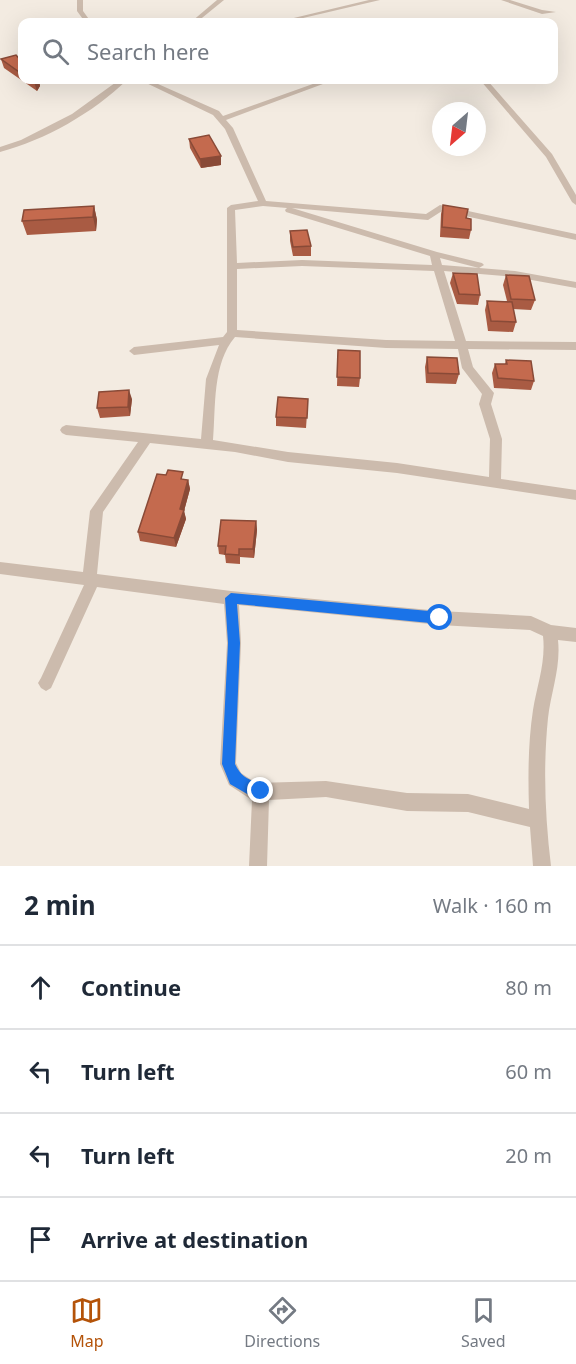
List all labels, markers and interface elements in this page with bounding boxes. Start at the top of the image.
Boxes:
search box [18,18,558,84]
icon: search [39,35,72,68]
text: Search here [87,36,209,66]
north arrow [432,102,486,156]
route start [426,604,452,630]
route end [247,777,273,803]
text: 2 min [24,887,96,923]
text: Walk · 160 m [433,892,552,919]
icon: ahead [24,971,57,1004]
text: Continue [81,972,181,1002]
text: 80 m [505,974,552,1001]
icon: left [24,1055,57,1088]
text: Turn left [81,1056,175,1086]
text: 60 m [505,1058,552,1085]
icon: left [24,1139,57,1172]
text: Turn left [81,1140,175,1170]
text: 20 m [505,1142,552,1169]
icon: arrive [24,1223,57,1256]
text: Arrive at destination [81,1224,308,1254]
tab: Map [70,1294,104,1352]
tab: Directions [244,1294,320,1352]
tab: Saved [461,1294,506,1352]

